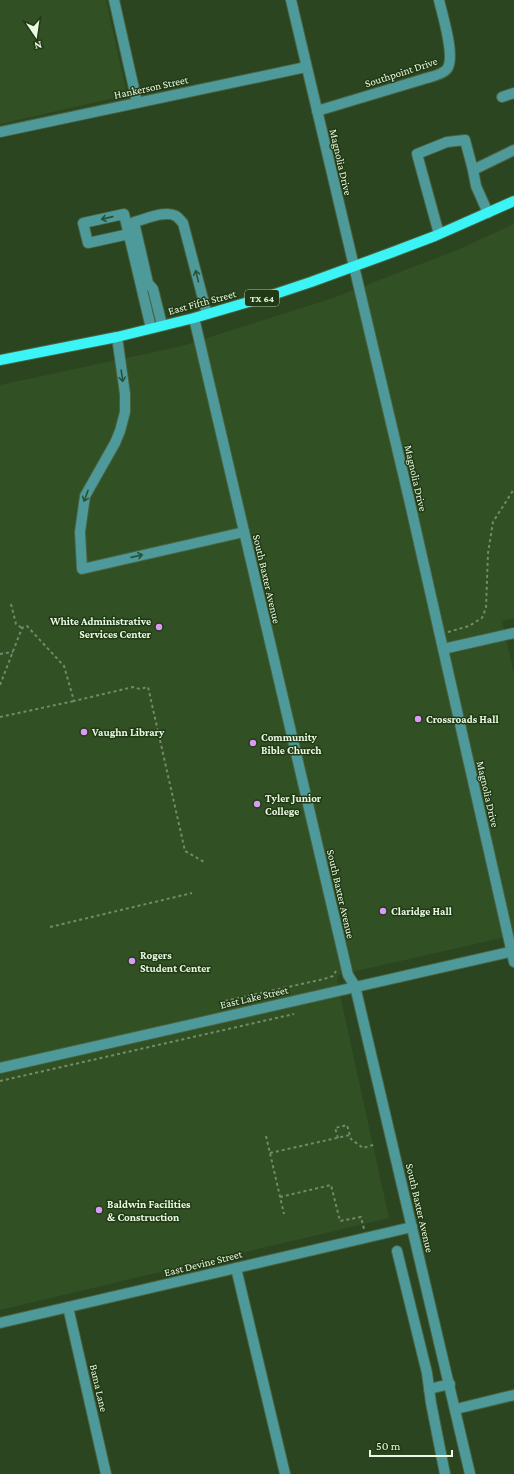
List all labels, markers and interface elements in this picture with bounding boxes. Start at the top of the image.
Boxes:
north arrow [16,16,56,56]
text: N [33,39,43,53]
street label: Southpoint Drive [363,55,439,90]
street label: Hankerson Street [113,73,190,101]
street label: Magnolia Drive [327,128,355,197]
one-way arrow [100,215,113,222]
one-way arrow [192,270,200,283]
street label: East Fifth Street [167,287,238,317]
road number: TX 64 [245,290,279,306]
one-way arrow [118,369,126,382]
street label: Magnolia Drive [402,444,430,513]
one-way arrow [81,490,89,502]
street label: South Baxter Avenue [251,533,283,625]
one-way arrow [130,552,143,560]
place label: White Administrative Services Center [49,615,152,640]
marker: White Administrative Services Center [154,622,164,632]
place label: Crossroads Hall [426,713,499,725]
marker: Crossroads Hall [413,714,423,724]
place label: Vaughn Library [91,726,165,738]
marker: Vaughn Library [79,727,89,737]
place label: Community Bible Church [261,731,322,756]
marker: Community Bible Church [248,738,258,748]
street label: Magnolia Drive [474,760,502,829]
place label: Tyler Junior College [265,792,322,817]
marker: Tyler Junior College [252,799,262,809]
street label: South Baxter Avenue [325,848,357,940]
place label: Claridge Hall [391,905,453,917]
marker: Claridge Hall [378,906,388,916]
place label: Rogers Student Center [140,949,211,974]
marker: Rogers Student Center [127,956,137,966]
street label: East Lake Street [219,983,290,1011]
street label: South Baxter Avenue [404,1162,436,1254]
place label: Baldwin Facilities & Construction [107,1198,191,1223]
marker: Baldwin Facilities & Construction [94,1205,104,1215]
street label: East Devine Street [163,1247,243,1278]
street label: Bama Lane [88,1363,110,1413]
scale bar [370,1432,452,1458]
text: 50 m [376,1439,401,1453]

